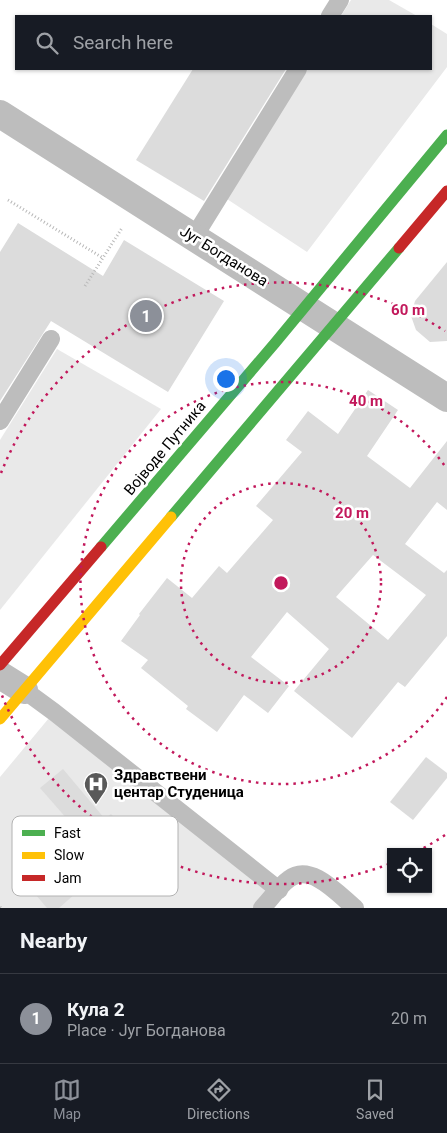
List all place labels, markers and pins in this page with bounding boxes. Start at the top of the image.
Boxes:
pin: 1 [130,297,162,335]
centre of rings [272,574,290,592]
place label: Здравствени центар Студеница [114,766,244,801]
hospital icon: Здравствени центар Студеница [83,771,109,805]

